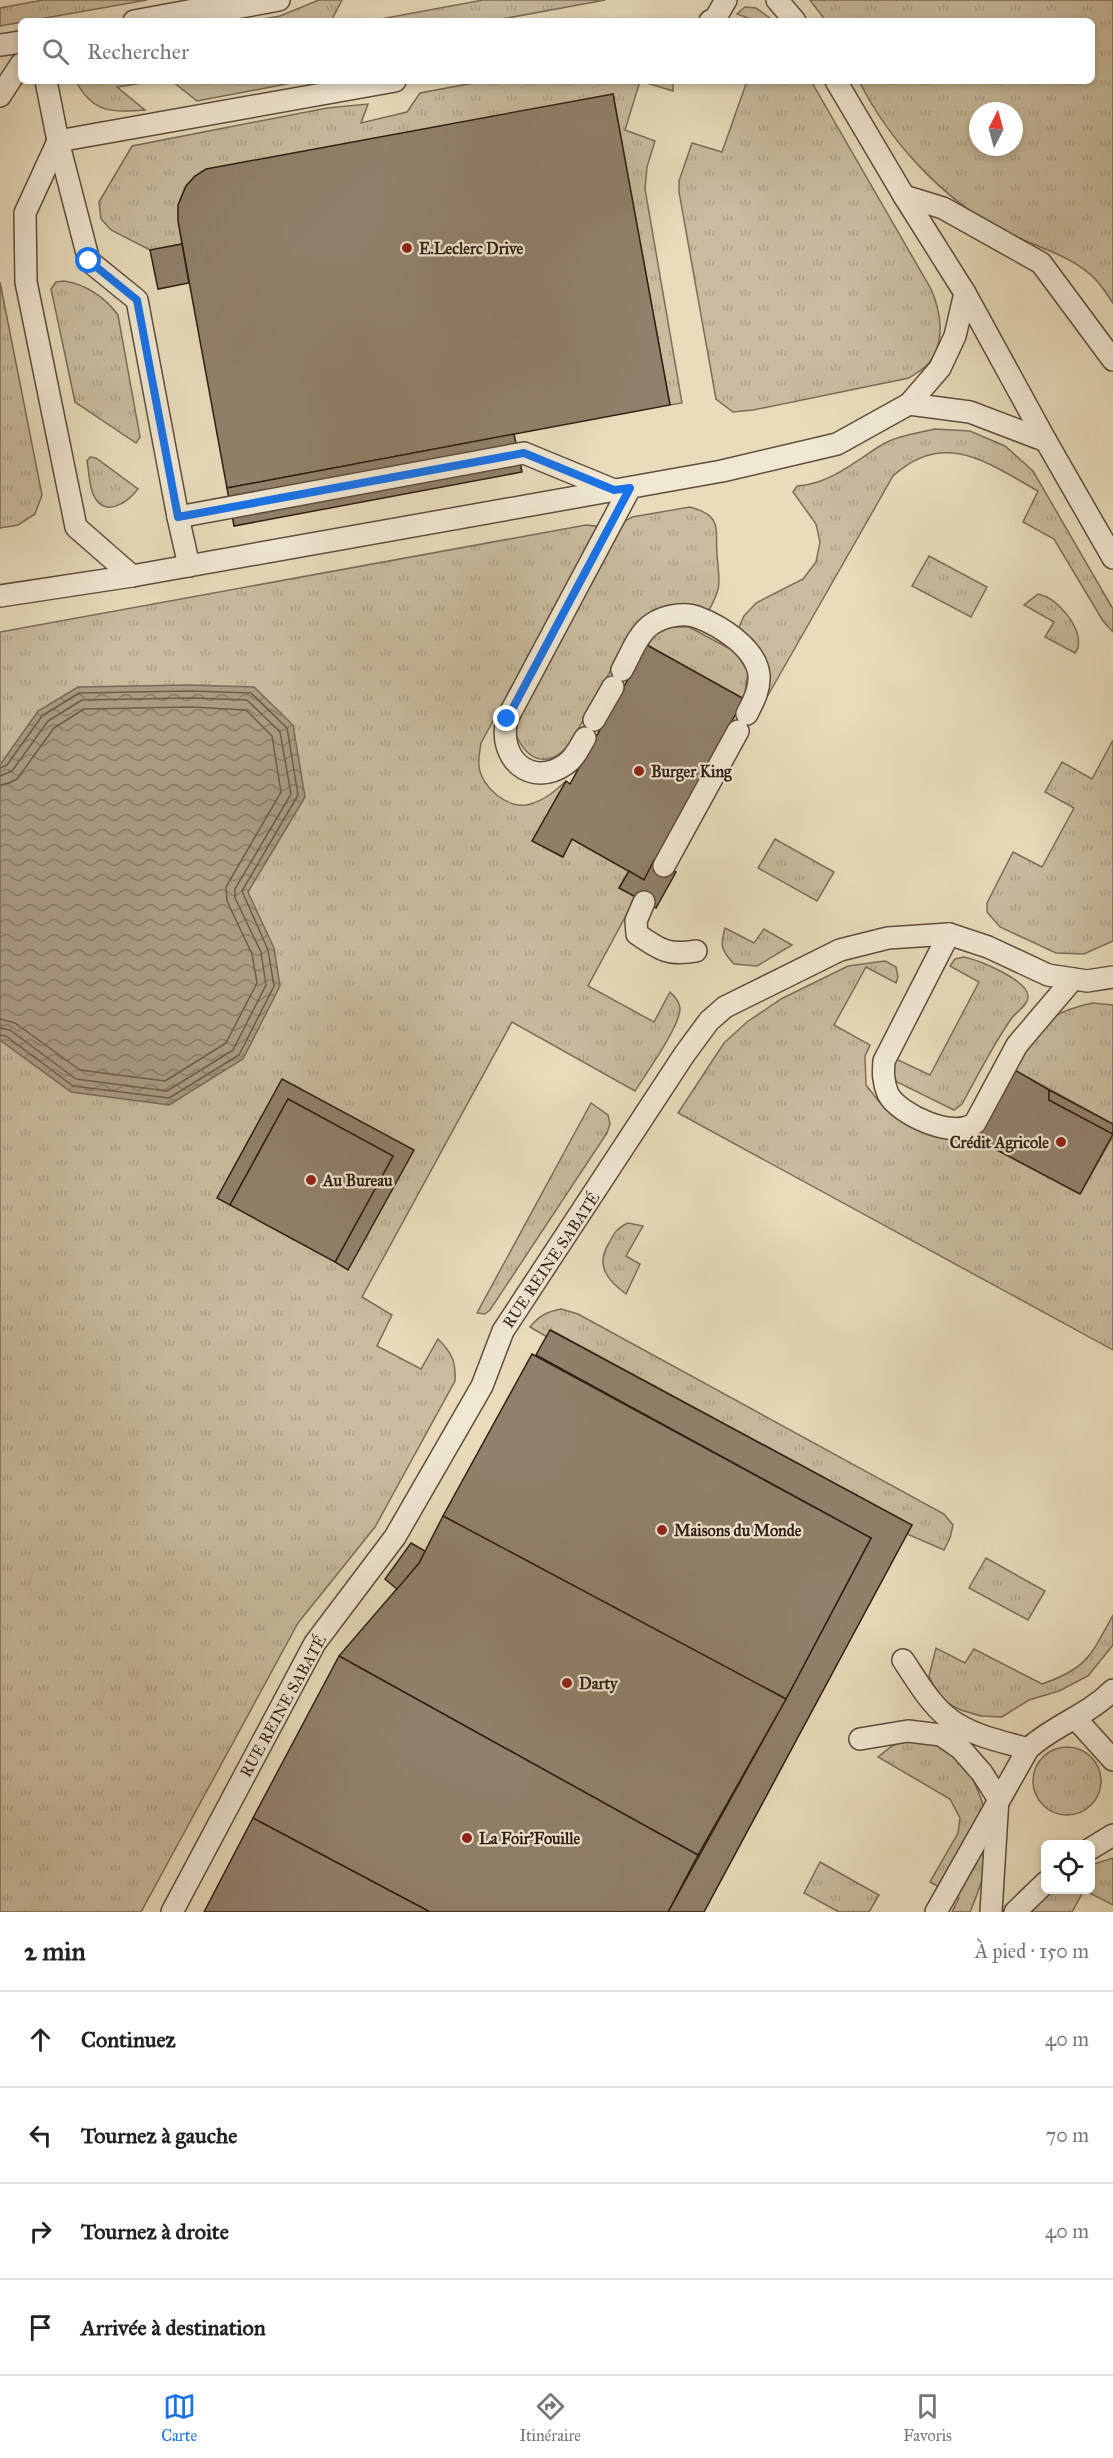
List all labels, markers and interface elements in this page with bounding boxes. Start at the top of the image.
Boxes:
search box [18,18,1095,84]
icon: search [39,35,72,68]
text: Rechercher [87,38,189,65]
north arrow [969,102,1023,156]
place label: E.Leclerc Drive [419,239,523,258]
marker: E.Leclerc Drive [400,241,414,255]
route start [75,247,101,273]
route end [493,705,519,731]
place label: Burger King [651,762,732,782]
marker: Burger King [632,764,646,778]
place label: Crédit Agricole [950,1133,1049,1153]
marker: Crédit Agricole [1054,1135,1068,1149]
place label: Au Bureau [322,1171,393,1190]
marker: Au Bureau [304,1173,318,1187]
street label: RUE REINE SABATÉ [497,1187,604,1331]
place label: Maisons du Monde [674,1521,802,1540]
marker: Maisons du Monde [655,1523,669,1537]
street label: RUE REINE SABATÉ [234,1631,330,1780]
place label: Darty [579,1674,619,1694]
marker: Darty [560,1676,574,1690]
place label: La Foir'Fouille [479,1829,581,1848]
marker: La Foir'Fouille [460,1831,474,1845]
map controls [1041,1840,1095,1894]
button: locate [1041,1840,1095,1894]
text: 2 min [24,1935,85,1967]
text: À pied · 150 m [975,1939,1089,1963]
icon: ahead [24,2023,57,2056]
text: Continuez [81,2026,176,2053]
text: 40 m [1045,2027,1089,2051]
icon: left [24,2119,57,2152]
text: Tournez à gauche [81,2122,237,2149]
text: 70 m [1046,2123,1089,2147]
icon: right [24,2215,57,2248]
text: Tournez à droite [81,2218,229,2245]
text: 40 m [1045,2219,1089,2243]
icon: arrive [24,2311,57,2344]
text: Arrivée à destination [81,2314,266,2341]
tab: Carte [161,2390,197,2445]
tab: Itinéraire [519,2390,581,2445]
tab: Favoris [903,2390,952,2445]

